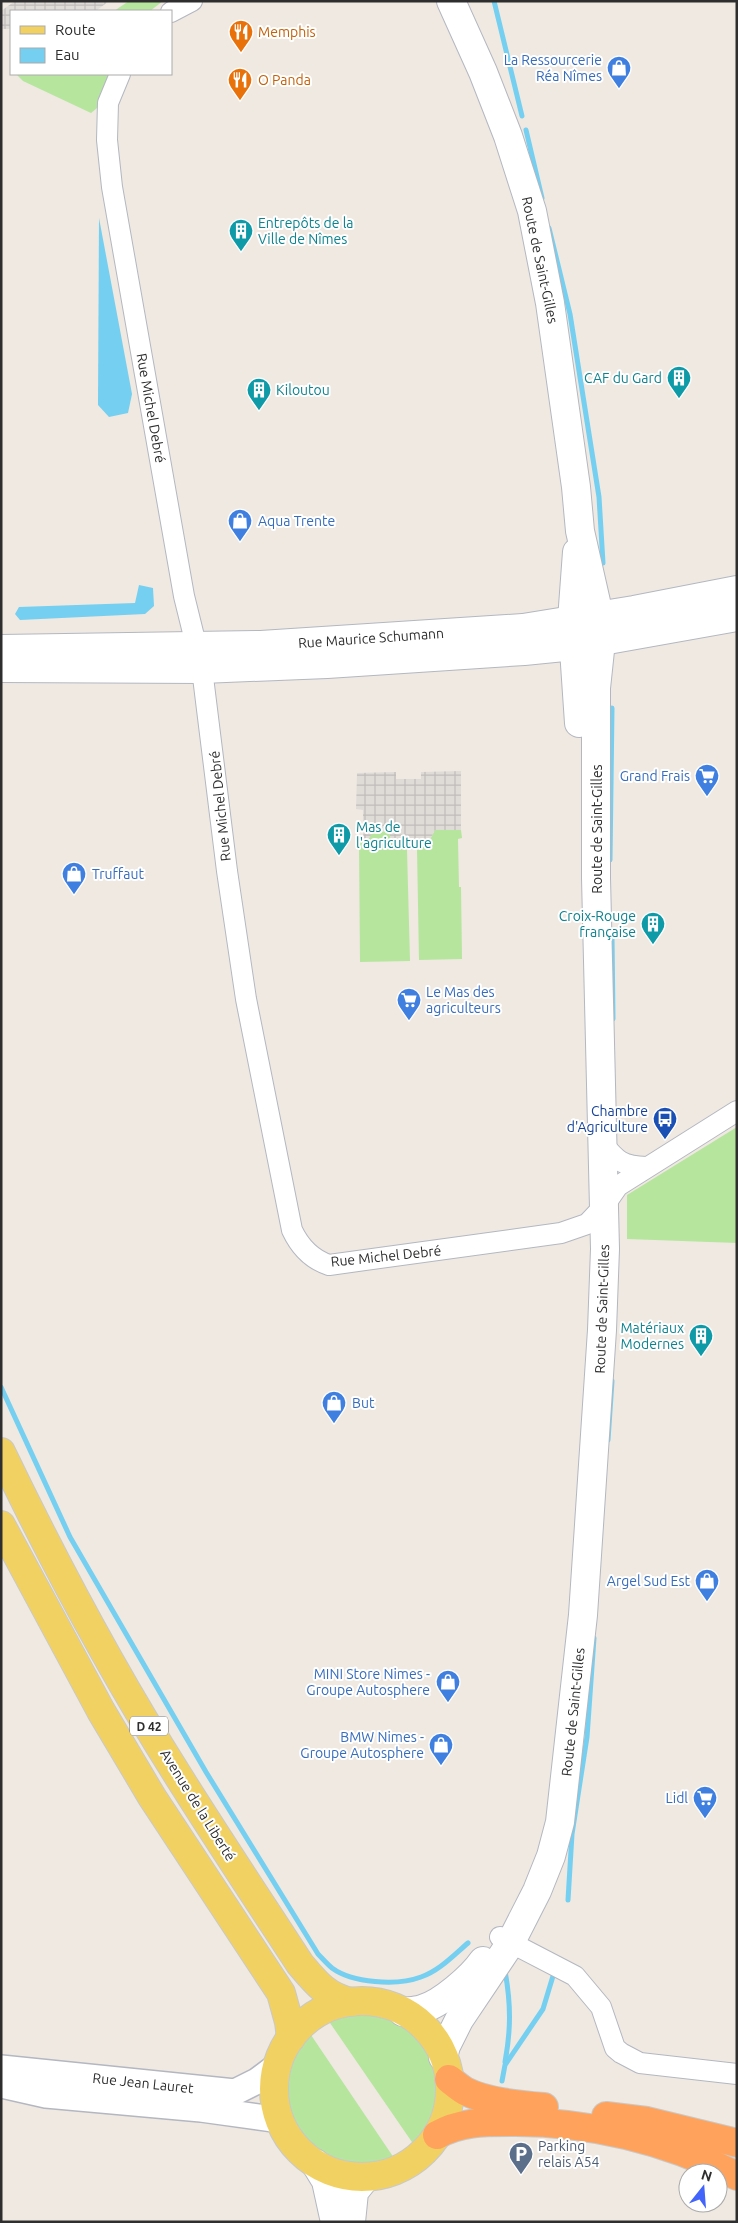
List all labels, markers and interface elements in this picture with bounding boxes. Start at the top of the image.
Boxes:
legend [10,10,172,75]
restaurant icon: Memphis [228,19,254,53]
text: Route [55,21,96,38]
place label: Memphis [258,24,316,40]
text: Eau [55,46,80,63]
place label: La Ressourcerie Réa Nîmes [504,52,602,84]
shop icon: La Ressourcerie Réa Nîmes [606,55,632,89]
restaurant icon: O Panda [227,67,253,101]
place label: O Panda [258,72,311,88]
street label: Route de Saint-Gilles [519,195,561,325]
place label: Entrepôts de la Ville de Nîmes [258,215,354,247]
building icon: Entrepôts de la Ville de Nîmes [228,218,254,252]
street label: Rue Michel Debré [133,352,169,464]
building icon: CAF du Gard [666,365,692,399]
place label: CAF du Gard [584,370,662,386]
building icon: Kiloutou [246,377,272,411]
place label: Kiloutou [276,382,330,398]
shop icon: Aqua Trente [227,508,253,542]
place label: Aqua Trente [258,513,335,529]
street label: Rue Maurice Schumann [298,625,444,651]
street label: Rue Michel Debré [206,750,234,862]
supermarket icon: Grand Frais [694,763,720,797]
street label: Route de Saint-Gilles [589,764,605,894]
place label: Grand Frais [620,768,690,784]
place label: Mas de l'agriculture [356,819,432,851]
building icon: Mas de l'agriculture [326,822,352,856]
shop icon: Truffaut [61,861,87,895]
place label: Truffaut [92,866,144,882]
place label: Croix-Rouge française [559,908,636,940]
building icon: Croix-Rouge française [640,911,666,945]
place label: Le Mas des agriculteurs [426,984,501,1016]
supermarket icon: Le Mas des agriculteurs [396,987,422,1021]
place label: Chambre d'Agriculture [567,1103,648,1135]
bus stop icon: Chambre d'Agriculture [652,1106,678,1140]
street label: Rue Michel Debré [330,1242,442,1270]
street label: Route de Saint-Gilles [592,1244,612,1374]
place label: Matériaux Modernes [620,1320,684,1352]
building icon: Matériaux Modernes [688,1323,714,1357]
shop icon: But [321,1390,347,1424]
place label: But [352,1395,375,1411]
shop icon: Argel Sud Est [694,1568,720,1602]
place label: Argel Sud Est [607,1573,690,1589]
street label: Route de Saint-Gilles [558,1647,588,1777]
place label: MINI Store Nimes - Groupe Autosphere [306,1666,430,1698]
shop icon: MINI Store Nimes - Groupe Autosphere [435,1669,461,1703]
road number: D 42 [130,1716,168,1735]
place label: BMW Nimes - Groupe Autosphere [300,1729,424,1761]
shop icon: BMW Nimes - Groupe Autosphere [428,1732,454,1766]
street label: Avenue de la Liberté [157,1746,239,1864]
supermarket icon: Lidl [692,1785,718,1819]
place label: Lidl [666,1790,688,1806]
street label: Rue Jean Lauret [92,2070,195,2096]
place label: Parking relais A54 [538,2138,600,2170]
parking icon: Parking relais A54 [508,2141,534,2175]
north arrow [678,2163,728,2213]
text: N [699,2166,714,2185]

